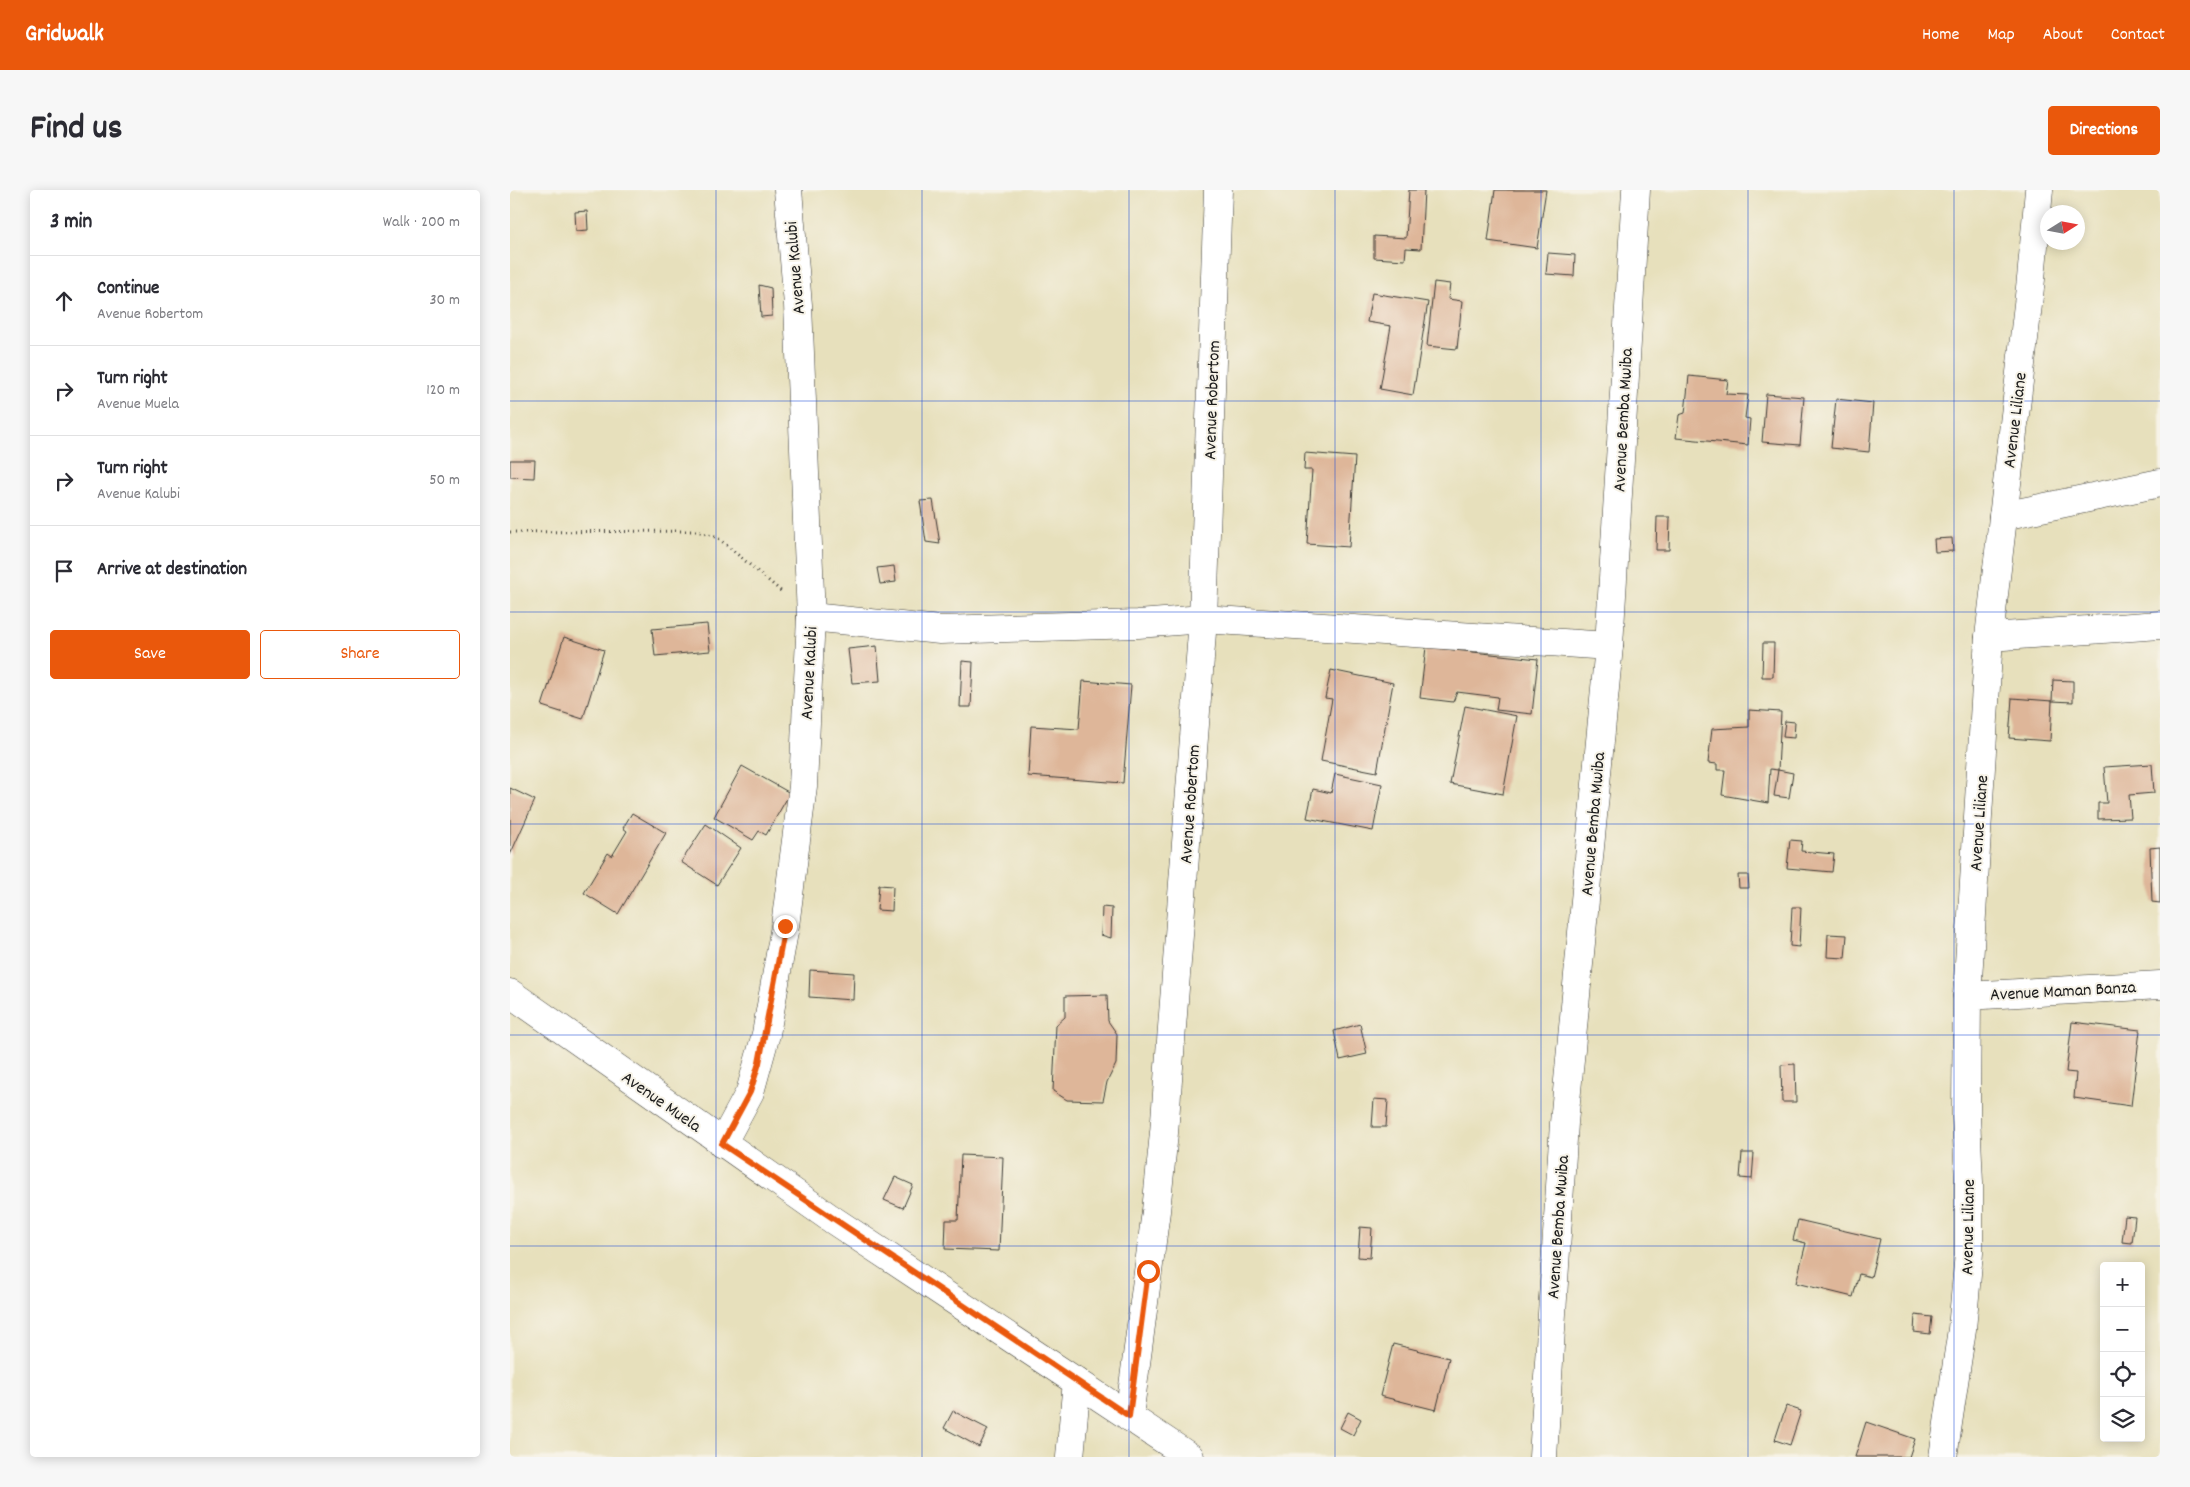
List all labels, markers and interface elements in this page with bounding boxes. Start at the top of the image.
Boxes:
text: Gridwalk [25,18,104,52]
text: Home [1922,23,1959,48]
text: Map [1987,23,2015,48]
text: About [2043,23,2083,48]
text: Contact [2111,23,2165,48]
text: Find us [30,105,122,155]
button: Directions [2048,106,2160,155]
north arrow [2040,205,2085,250]
text: 3 min [50,208,92,238]
text: Walk · 200 m [383,211,460,234]
street label: Avenue Kalubi [780,220,813,315]
text: Continue [97,276,159,303]
icon: ahead [50,287,78,315]
text: 30 m [430,289,460,312]
text: Avenue Robertom [97,303,203,326]
street label: Avenue Robertom [1199,340,1228,460]
street label: Avenue Bemba Mwiba [1608,347,1641,493]
text: Turn right [97,366,168,393]
street label: Avenue Liliane [1998,371,2035,470]
icon: right [50,377,78,405]
text: 120 m [426,379,460,402]
text: Avenue Muela [97,393,179,416]
text: Turn right [97,456,168,483]
icon: right [50,467,78,495]
text: 50 m [429,469,460,492]
text: Avenue Kalubi [97,483,180,506]
icon: arrive [50,557,78,585]
text: Arrive at destination [97,557,247,584]
street label: Avenue Kalubi [796,626,825,720]
button: Save [50,630,250,679]
button: Share [260,630,460,679]
street label: Avenue Robertom [1175,744,1208,865]
street label: Avenue Bemba Mwiba [1576,751,1613,897]
street label: Avenue Liliane [1965,774,1996,872]
route end [774,915,797,938]
street label: Avenue Maman Banza [1989,976,2137,1009]
street label: Avenue Muela [616,1066,706,1140]
street label: Avenue Bemba Mwiba [1542,1154,1577,1300]
street label: Avenue Liliane [1956,1179,1983,1275]
route start [1137,1260,1160,1283]
map controls [2100,1262,2145,1442]
button: + [2100,1262,2145,1307]
button: − [2100,1307,2145,1352]
button: locate [2100,1352,2145,1397]
button: layers [2100,1397,2145,1442]

